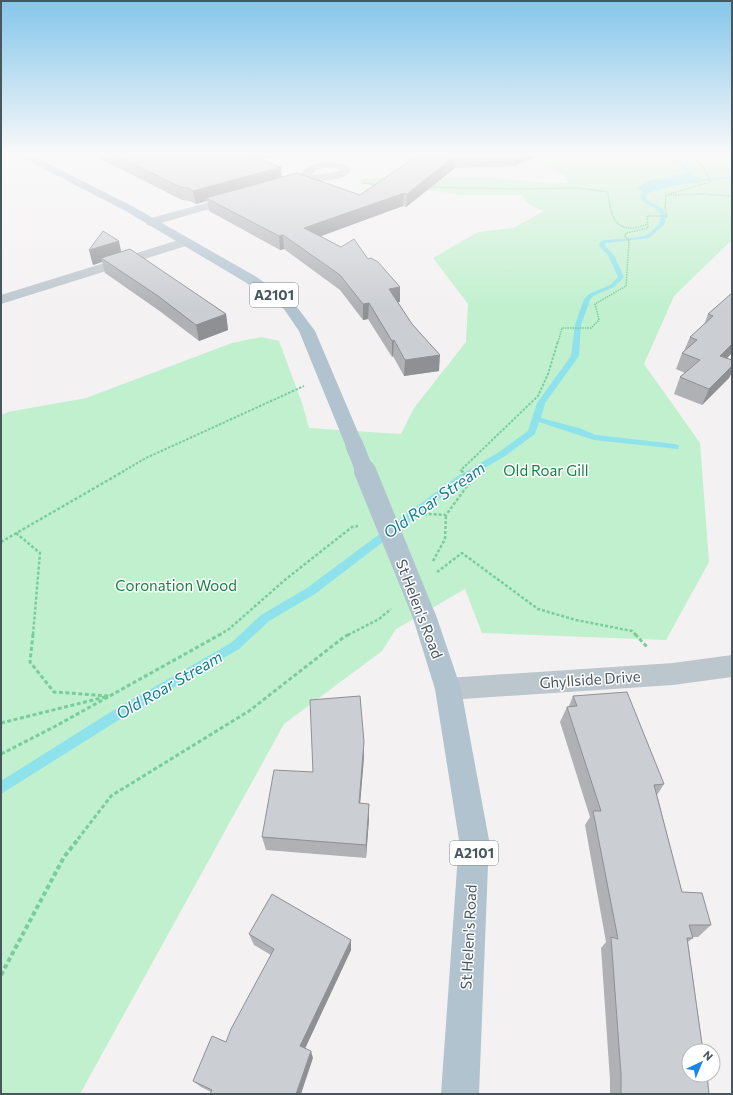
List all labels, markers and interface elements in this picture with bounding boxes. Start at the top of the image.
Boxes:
road number: A2101 [250,283,298,307]
water label: Old Roar Stream [379,457,488,542]
park label: Old Roar Gill [503,461,589,479]
street label: St Helen's Road [393,556,447,661]
park label: Coronation Wood [115,576,237,594]
water label: Old Roar Stream [112,646,225,723]
street label: Ghyllside Drive [539,666,641,692]
road number: A2101 [450,841,498,865]
street label: St Helen's Road [456,884,480,990]
north arrow [681,1043,721,1083]
text: N [701,1048,716,1063]

